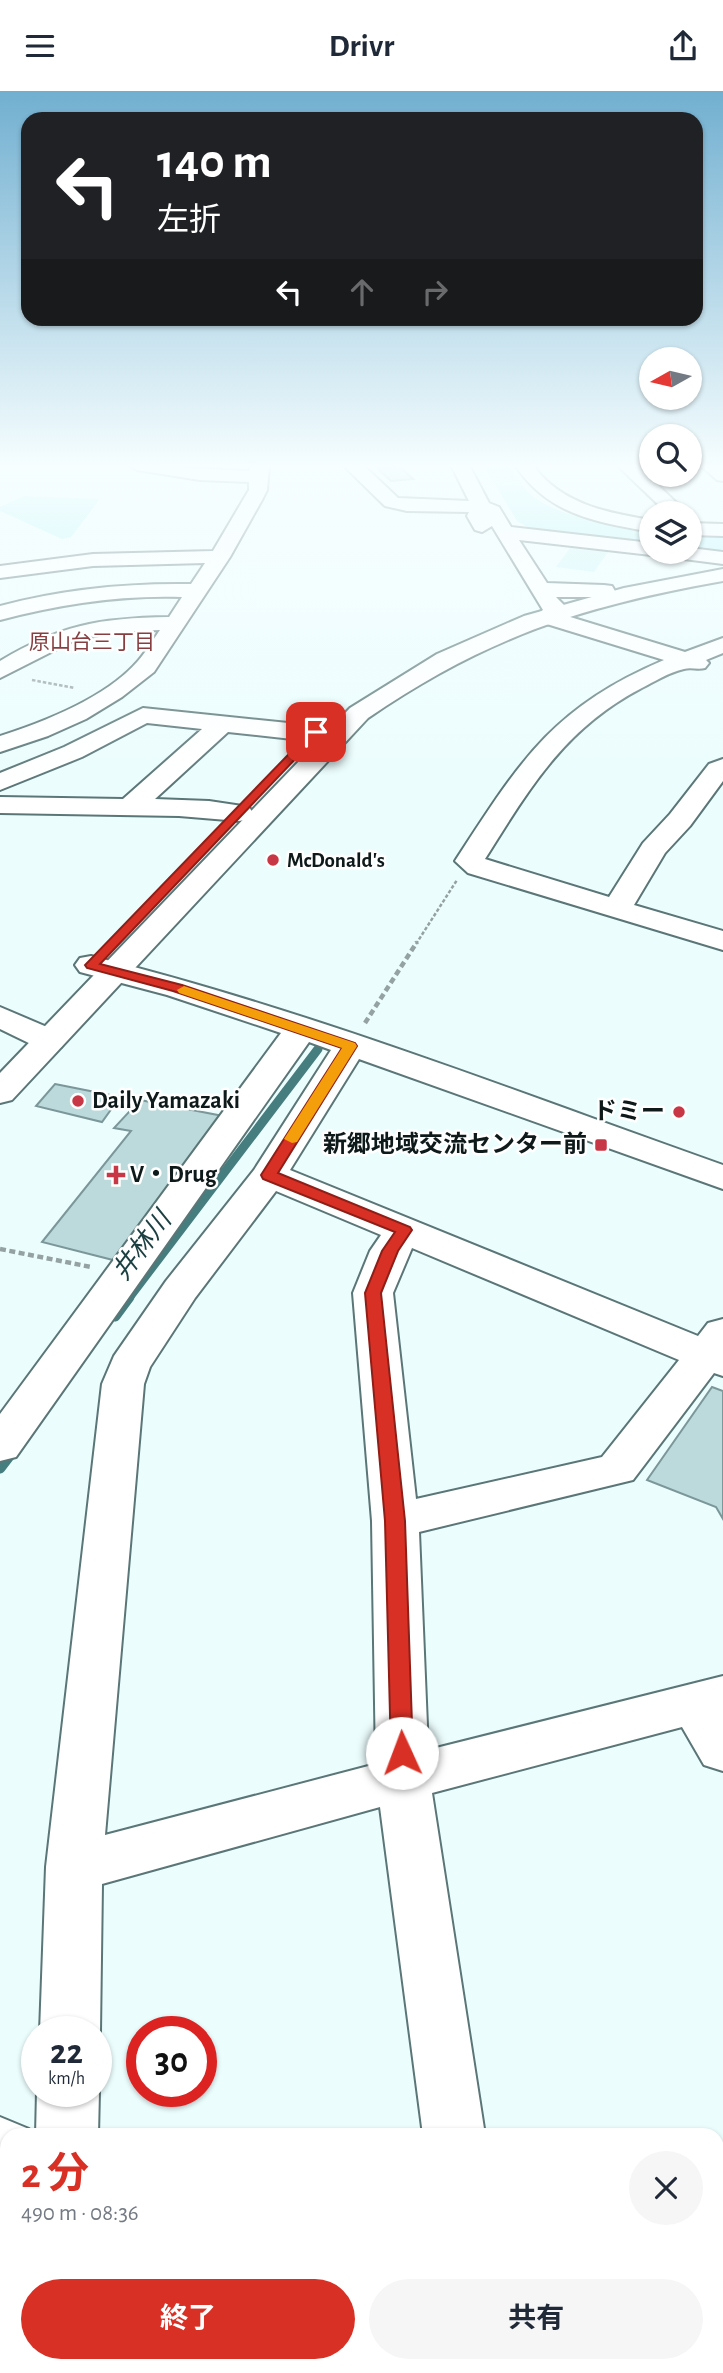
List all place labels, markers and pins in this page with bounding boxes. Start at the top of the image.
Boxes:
pin [286,702,346,762]
place label: McDonald's [287,850,385,871]
marker: McDonald's [265,852,281,868]
place label: Daily Yamazaki [92,1089,240,1113]
marker: Daily Yamazaki [70,1093,86,1109]
place label: ドミー [593,1099,665,1124]
marker: ドミー [671,1104,687,1120]
place label: 新郷地域交流センター前 [323,1131,587,1157]
marker: 新郷地域交流センター前 [593,1137,609,1153]
place label: V・Drug [130,1163,218,1187]
marker: V・Drug [108,1167,124,1183]

